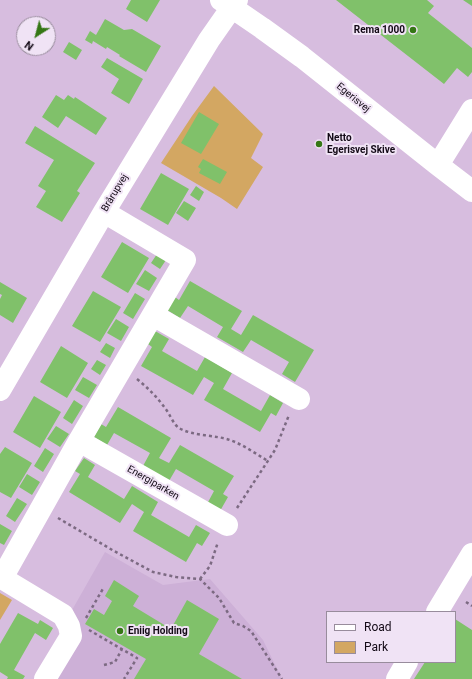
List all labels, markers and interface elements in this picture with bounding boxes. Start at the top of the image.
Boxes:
north arrow [16,16,56,56]
place label: Rema 1000 [354,24,405,36]
marker: Rema 1000 [408,25,418,35]
text: N [22,38,36,53]
street label: Egerisvej [334,81,372,115]
place label: Netto Egerisvej Skive [327,132,395,156]
marker: Netto Egerisvej Skive [314,139,324,149]
street label: Brårupvej [99,172,131,214]
street label: Energiparken [125,463,181,503]
legend [326,611,456,663]
text: Road [364,620,392,634]
place label: Eniig Holding [128,625,188,637]
marker: Eniig Holding [115,626,125,636]
text: Park [364,640,388,654]

